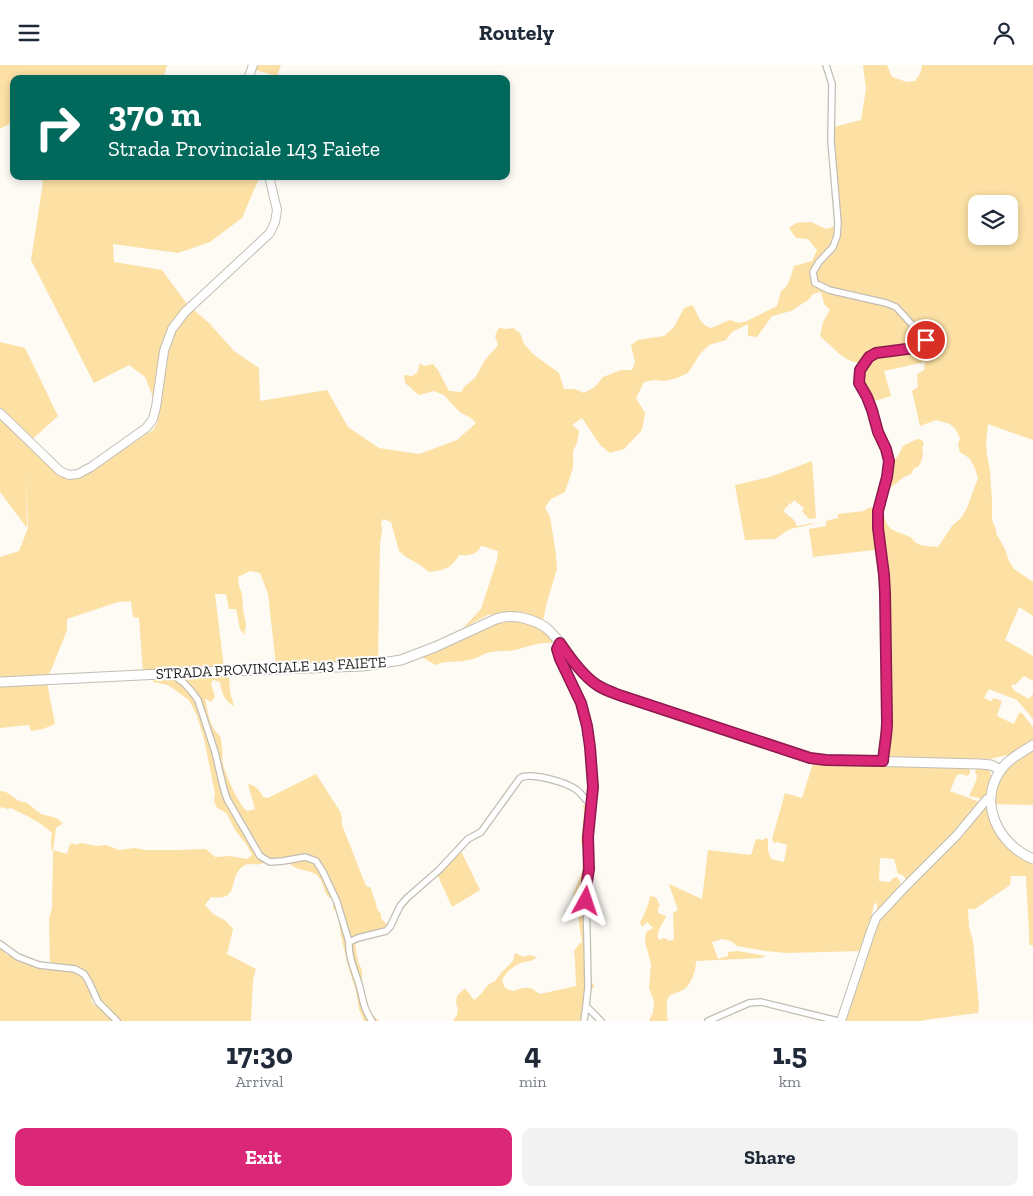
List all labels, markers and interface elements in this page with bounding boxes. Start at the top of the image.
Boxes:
icon: menu [15,19,43,47]
text: Routely [479,19,554,46]
icon: person [990,19,1018,47]
text: 370 m [108,93,201,135]
icon: right [25,95,90,160]
text: Strada Provinciale 143 Faiete [108,135,380,162]
map controls [968,195,1018,245]
button: layers [968,195,1018,245]
pin [905,319,947,361]
icon: arrive [912,326,940,354]
street label: STRADA PROVINCIALE 143 FAIETE [155,653,387,683]
position arrow [559,874,611,926]
text: 17:30 [226,1036,293,1072]
text: 4 [524,1036,541,1072]
text: 1.5 [772,1036,807,1072]
text: Arrival [235,1072,284,1091]
text: min [519,1072,546,1091]
text: km [779,1072,801,1091]
button: Exit [15,1128,512,1186]
button: Share [522,1128,1018,1186]

